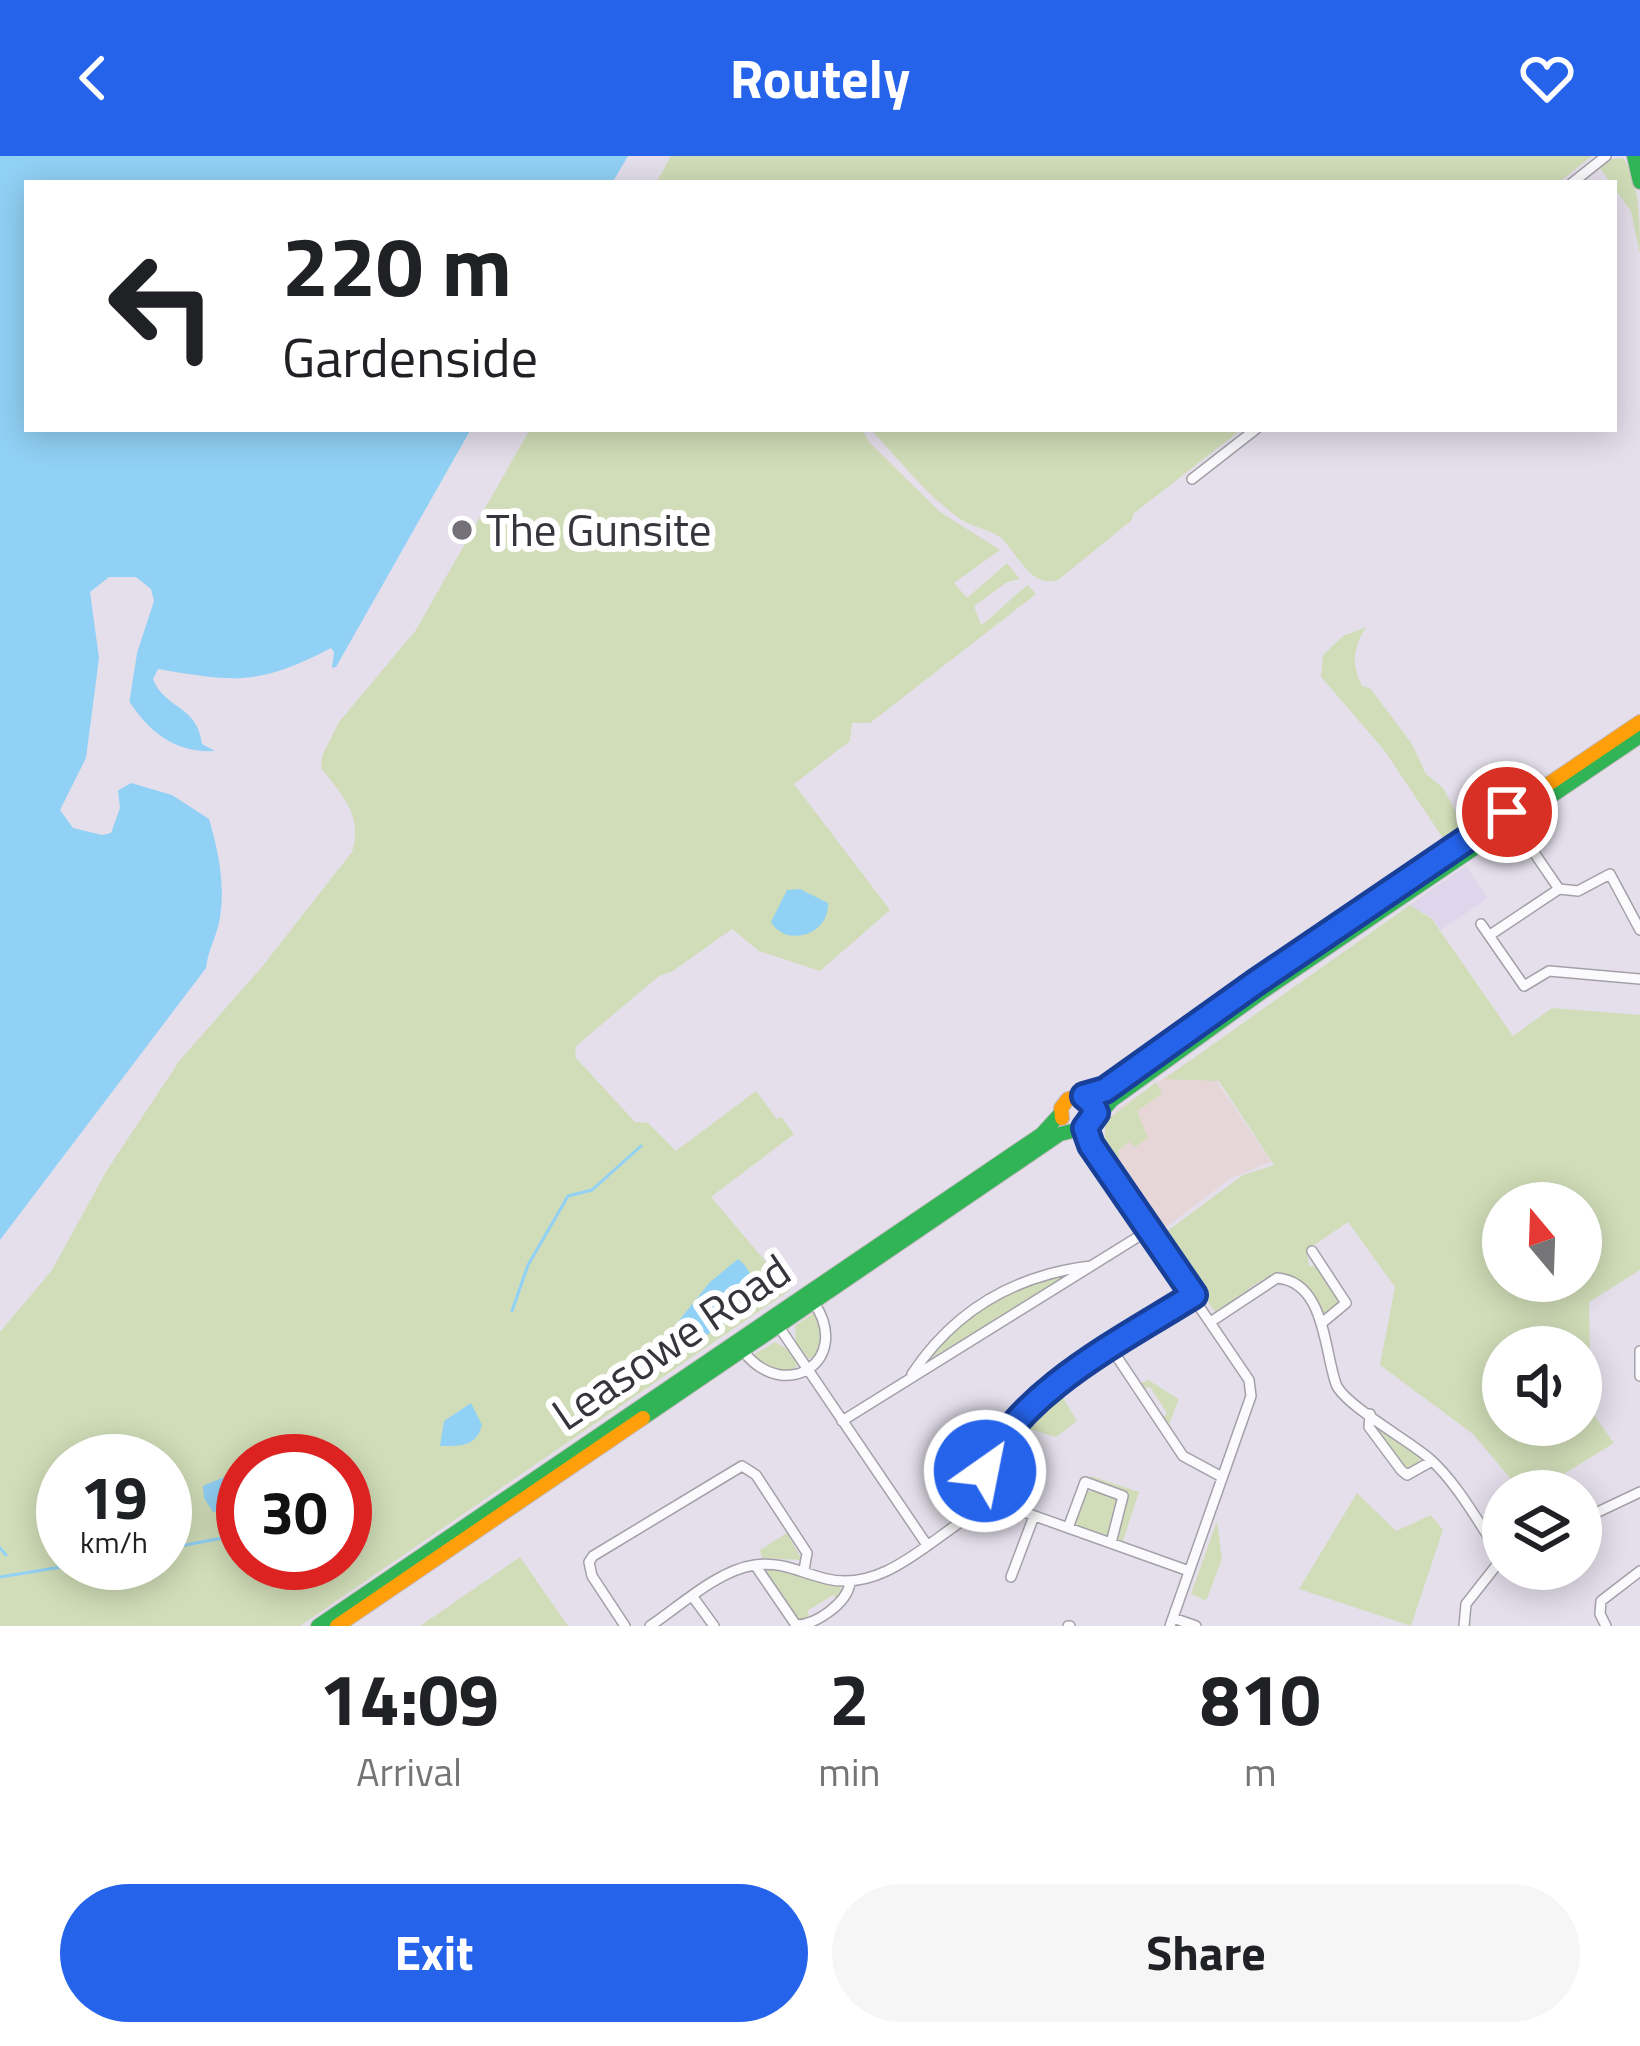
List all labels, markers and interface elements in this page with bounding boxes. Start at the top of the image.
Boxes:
text: Routely [730,37,910,119]
icon: back [60,45,126,111]
icon: heart [1514,45,1580,111]
text: 220 m [282,201,512,329]
icon: left [84,228,240,384]
text: Gardenside [282,316,538,398]
place label: The Gunsite [486,495,712,563]
marker: The Gunsite [449,517,475,543]
pin [1456,761,1558,863]
icon: arrive [1474,779,1540,845]
north arrow [1482,1182,1602,1302]
map controls [1482,1182,1602,1590]
street label: Leasowe Road [537,1236,804,1446]
button: sound [1482,1326,1602,1446]
position arrow [922,1408,1048,1534]
speed limit sign: 30 [216,1434,372,1590]
text: 19 [80,1451,148,1542]
button: layers [1482,1470,1602,1590]
text: km/h [80,1519,148,1565]
text: 14:09 [319,1643,499,1753]
text: 2 [829,1643,870,1753]
text: 810 [1200,1643,1321,1753]
text: Arrival [356,1742,462,1801]
text: min [818,1742,880,1801]
text: m [1244,1742,1276,1801]
button: Exit [60,1884,808,2022]
button: Share [832,1884,1580,2022]

